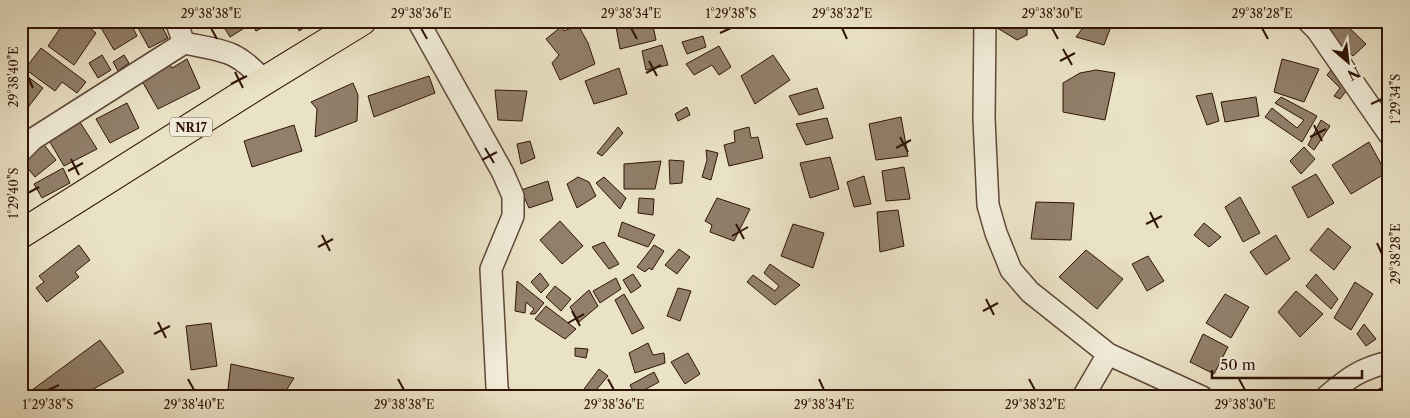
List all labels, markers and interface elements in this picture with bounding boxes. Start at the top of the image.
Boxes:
text: 29°38'38"E [181,6,241,21]
text: 29°38'36"E [391,6,451,21]
text: 29°38'34"E [601,6,661,21]
text: 1°29'38"S [706,6,756,21]
text: 29°38'32"E [812,6,872,21]
text: 29°38'30"E [1021,6,1083,21]
text: 29°38'28"E [1232,6,1292,21]
north arrow [1322,38,1372,88]
text: 29°38'40"E [6,47,21,107]
text: N [1345,63,1364,84]
text: 1°29'34"S [1388,74,1403,124]
road number: NR17 [170,118,212,136]
text: 1°29'40"S [6,168,21,219]
text: 29°38'28"E [1388,224,1403,284]
scale bar [1212,348,1362,380]
text: 50 m [1220,355,1256,374]
text: 1°29'38"S [23,397,73,412]
text: 29°38'40"E [164,397,224,412]
text: 29°38'38"E [374,397,434,412]
text: 29°38'36"E [584,397,644,412]
text: 29°38'34"E [794,397,854,412]
text: 29°38'32"E [1005,397,1065,412]
text: 29°38'30"E [1214,397,1276,412]

